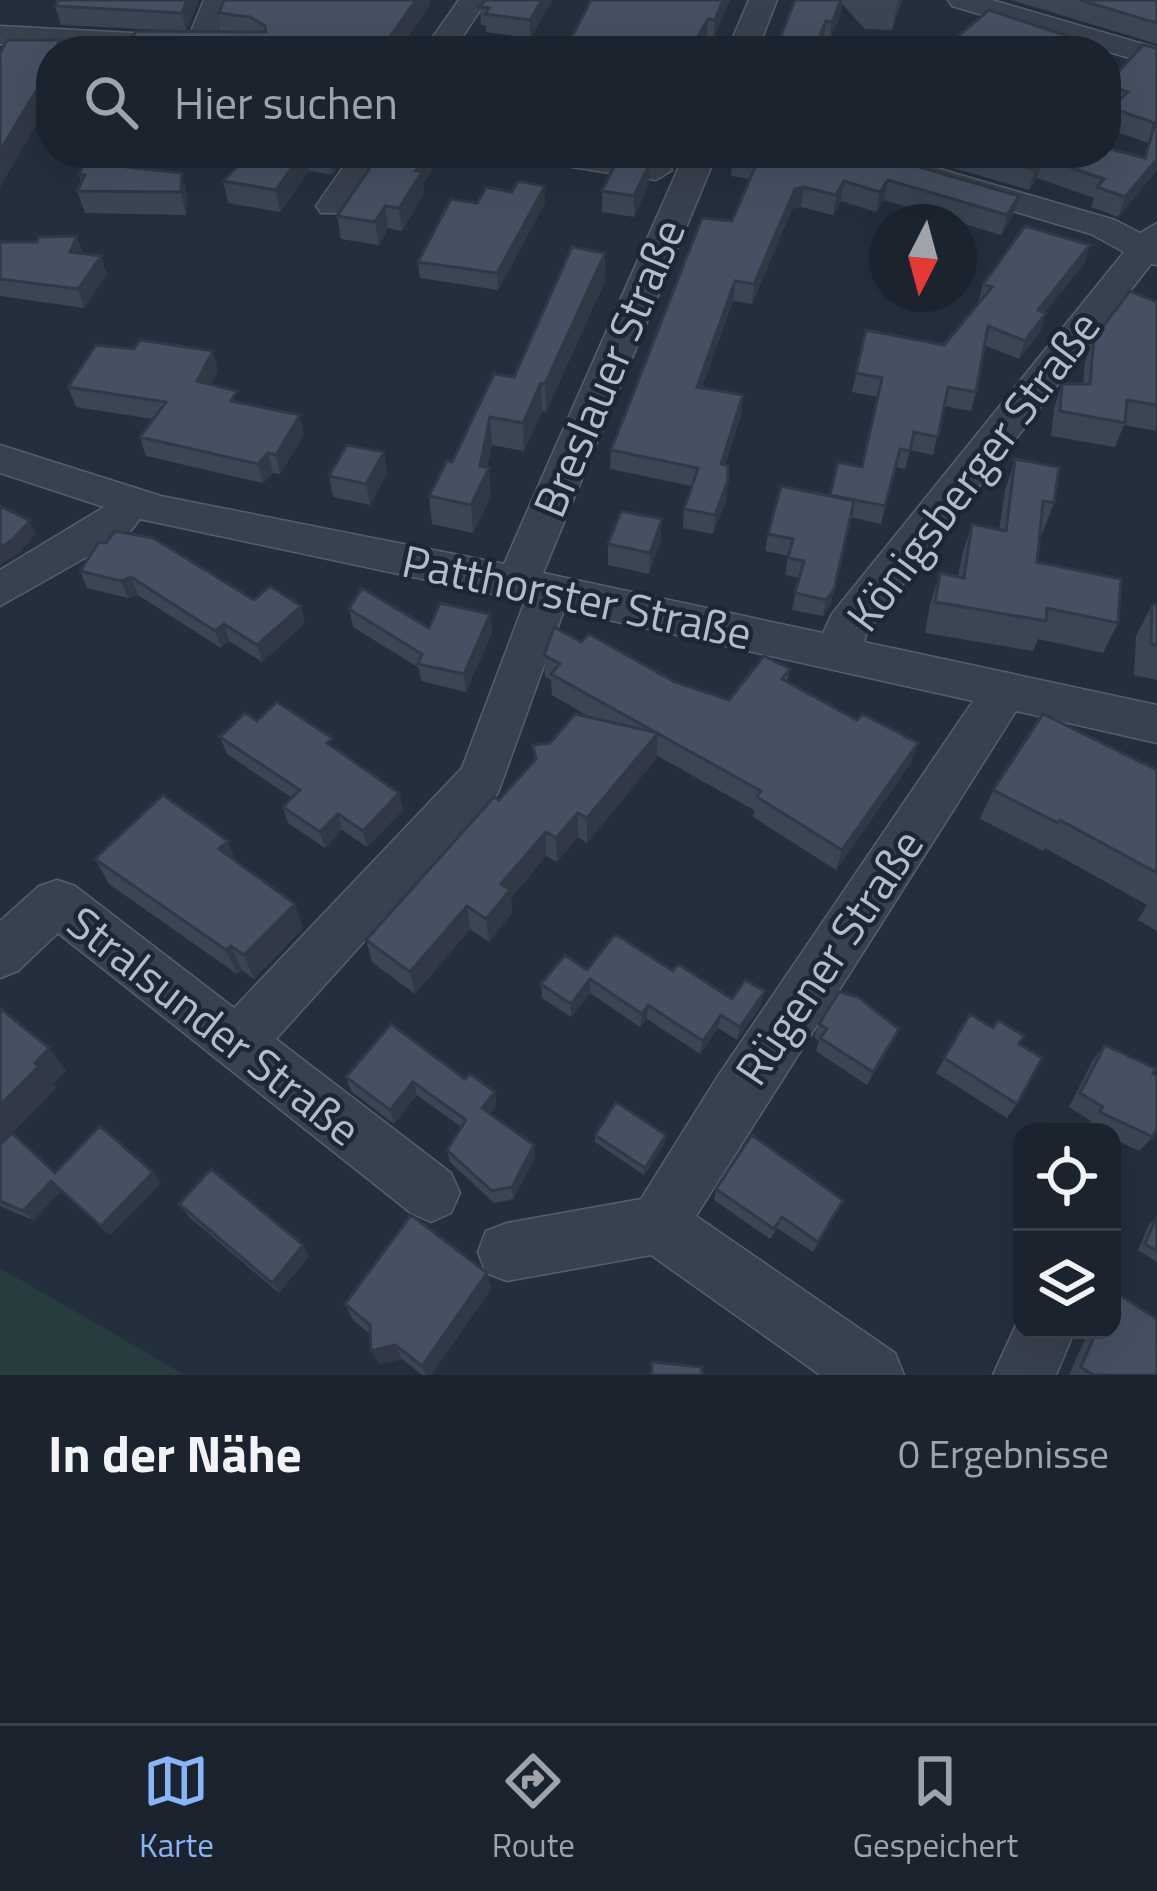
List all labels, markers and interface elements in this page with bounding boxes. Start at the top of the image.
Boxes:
search box [36,36,1121,168]
text: Hier suchen [174,68,398,136]
icon: search [78,69,144,135]
north arrow [869,204,977,312]
street label: Breslauer Straße [515,208,701,527]
street label: Königsberger Straße [829,296,1116,645]
street label: Patthorster Straße [396,526,758,666]
street label: Rügener Straße [717,815,939,1098]
street label: Stralsunder Straße [54,889,376,1162]
map controls [1013,1123,1121,1339]
button: locate [1013,1123,1121,1231]
button: layers [1013,1231,1121,1339]
text: In der Nähe [48,1414,302,1492]
text: 0 Ergebnisse [898,1424,1109,1483]
tab: Karte [139,1748,214,1870]
tab: Route [492,1748,575,1870]
tab: Gespeichert [853,1748,1018,1870]

